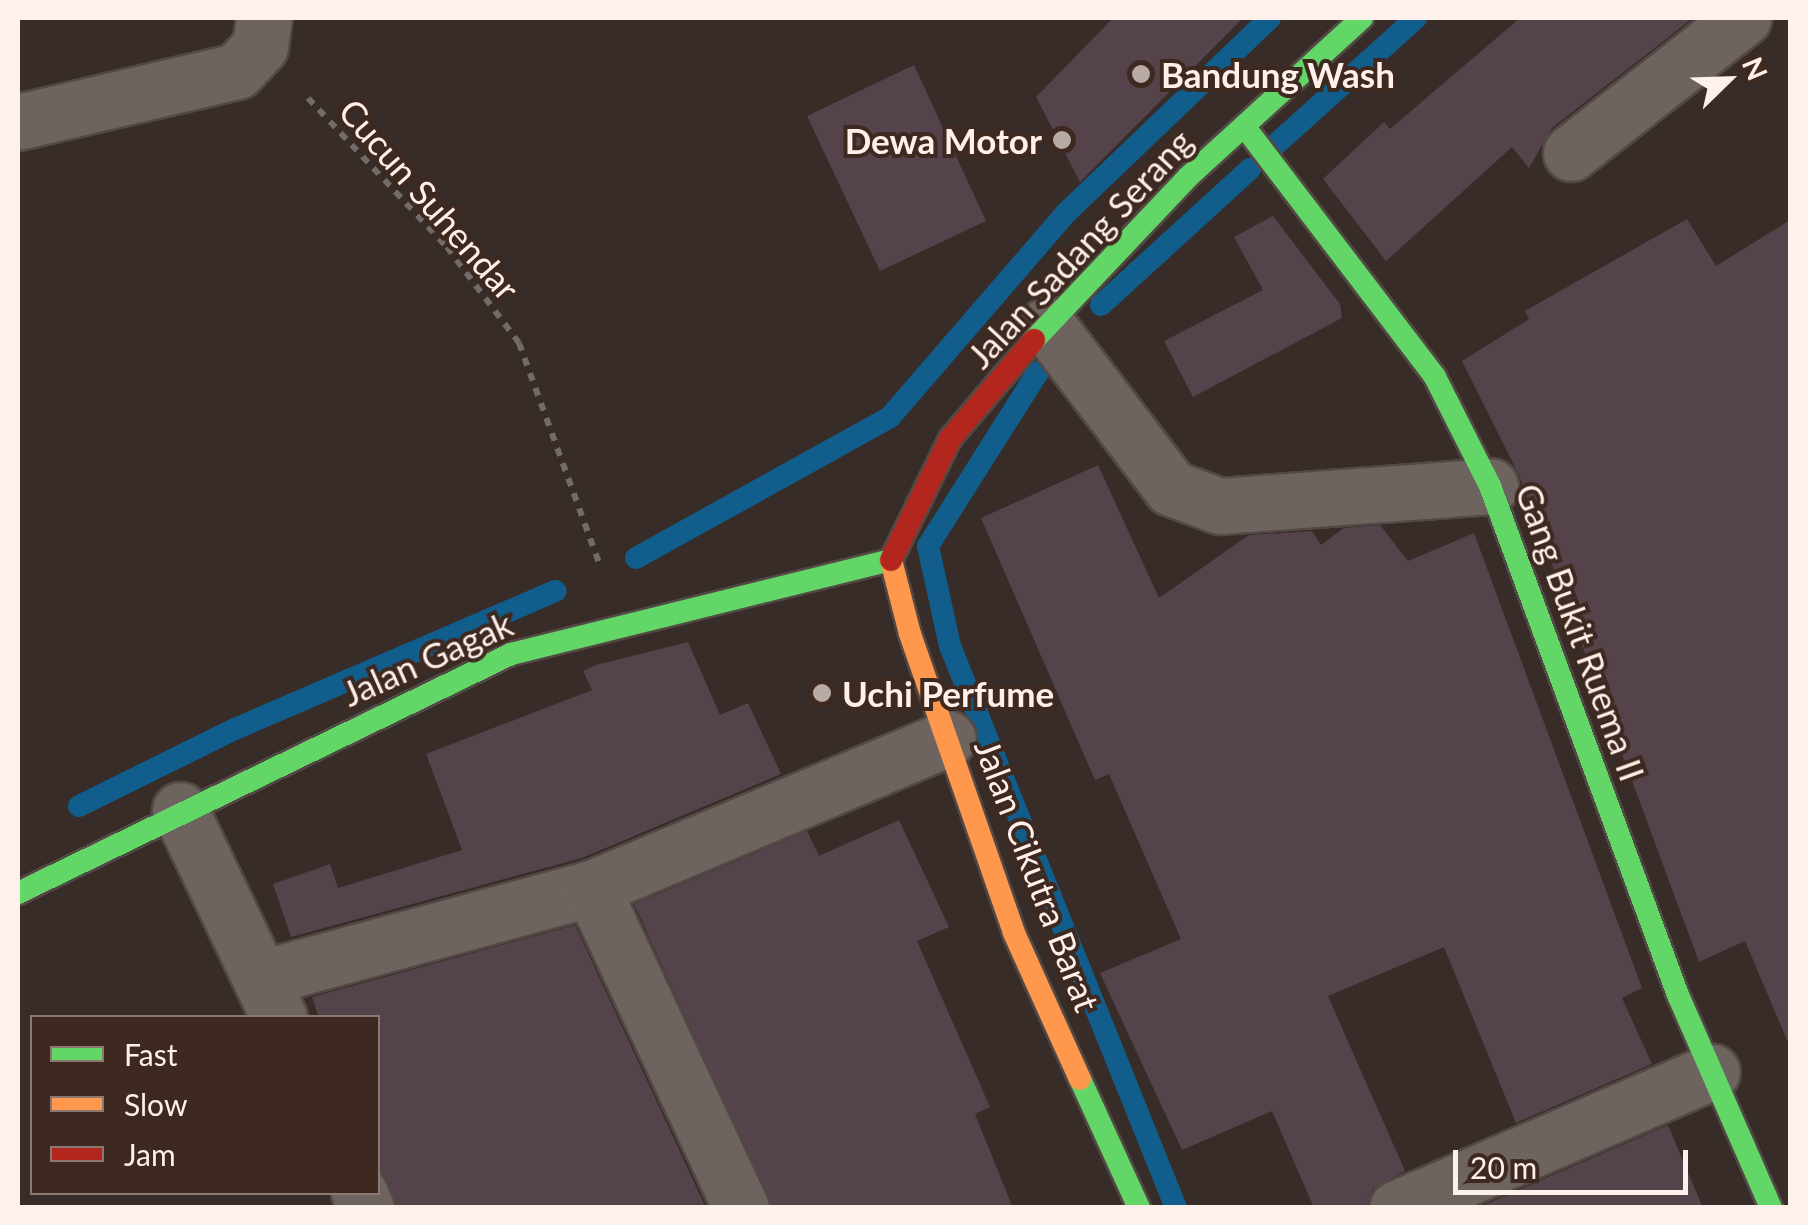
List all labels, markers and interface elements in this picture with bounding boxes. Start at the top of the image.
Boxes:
north arrow [1678,30,1778,130]
text: N [1736,52,1775,85]
place label: Bandung Wash [1161,53,1395,95]
marker: Bandung Wash [1130,63,1152,85]
street label: Cucun Suhendar [331,90,529,308]
place label: Dewa Motor [845,119,1042,161]
street label: Jalan Sadang Serang [958,120,1200,376]
marker: Dewa Motor [1051,129,1073,151]
street label: Gang Bukit Ruema II [1508,478,1654,786]
street label: Jalan Gagak [335,602,519,714]
place label: Uchi Perfume [842,672,1054,714]
marker: Uchi Perfume [811,682,833,704]
street label: Jalan Cikutra Barat [967,733,1109,1017]
legend [30,1015,380,1195]
text: Fast [124,1036,178,1072]
text: Slow [124,1086,187,1122]
scale bar [1458,1130,1693,1192]
text: Jam [124,1136,176,1172]
text: 20 m [1470,1149,1537,1185]

